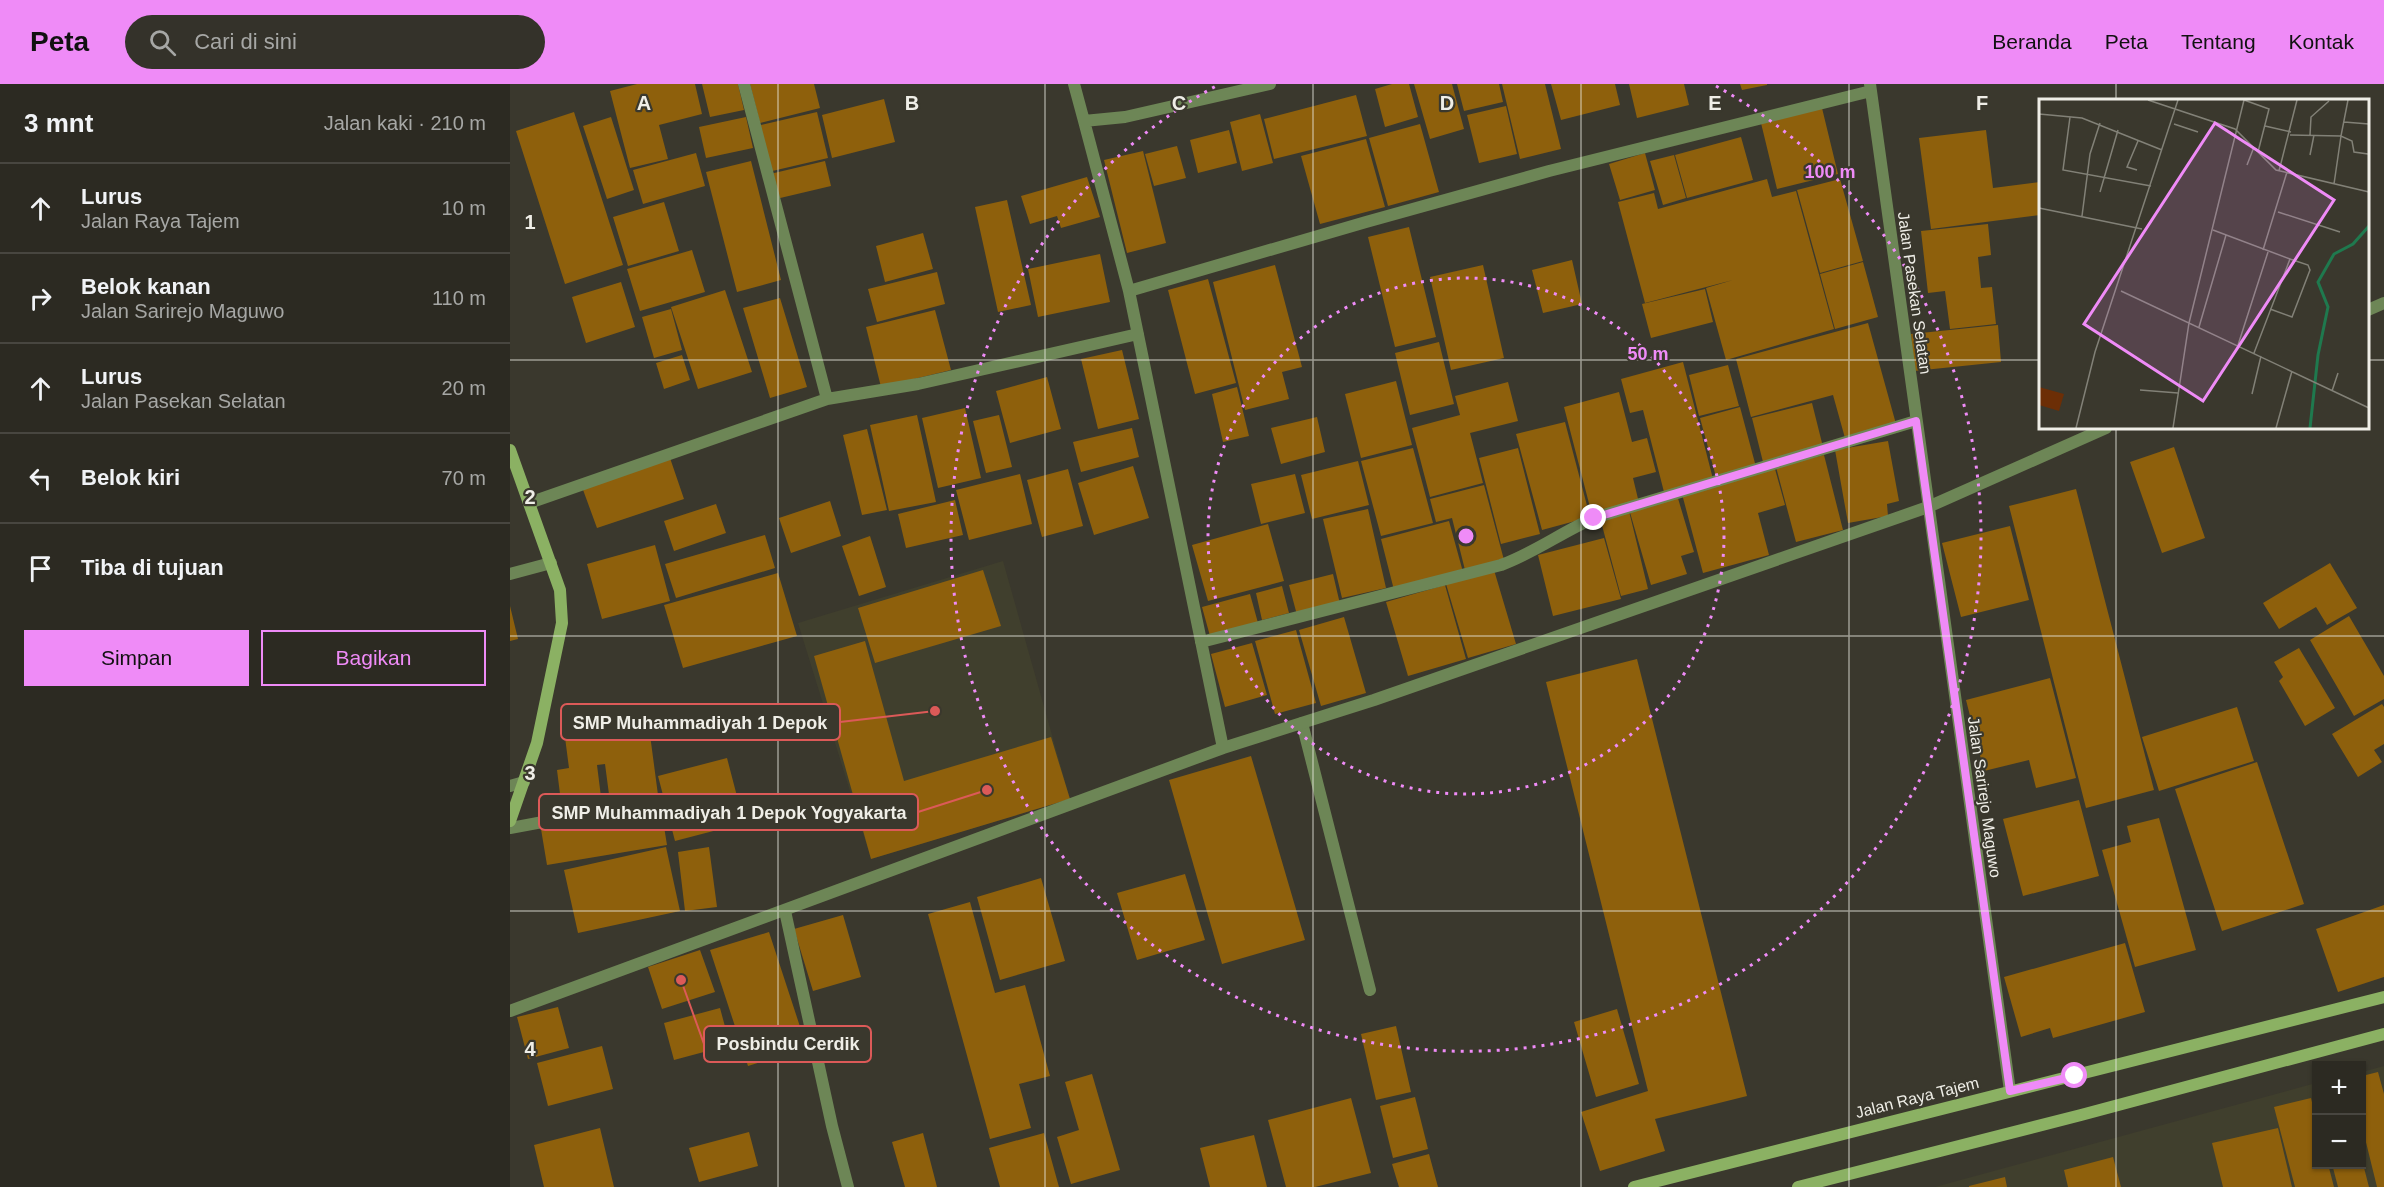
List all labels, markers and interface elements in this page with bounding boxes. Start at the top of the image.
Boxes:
search box [125,15,545,69]
text: Peta [30,26,89,57]
icon: search [146,26,179,59]
text: Cari di sini [194,29,297,54]
text: Beranda [1992,30,2072,53]
text: Peta [2105,30,2148,53]
text: Tentang [2181,30,2256,53]
text: Kontak [2289,30,2354,53]
text: A [637,92,651,114]
text: B [905,92,919,114]
text: C [1172,92,1186,114]
text: D [1440,92,1454,114]
text: E [1708,92,1722,114]
text: F [1976,92,1988,114]
inset map [2039,99,2369,429]
text: 3 mnt [24,108,93,138]
text: Jalan kaki · 210 m [324,112,486,134]
text: 100 m [1804,162,1856,182]
text: Lurus [81,184,142,209]
icon: ahead [24,192,57,225]
text: 10 m [442,197,486,219]
text: Jalan Raya Tajem [81,210,240,232]
text: 1 [524,211,536,233]
street label: Jalan Pasekan Selatan [1895,211,1934,375]
text: Belok kanan [81,274,211,299]
icon: right [24,282,57,315]
text: 110 m [432,287,486,309]
text: Jalan Sarirejo Maguwo [81,300,284,322]
text: 50 m [1627,344,1669,364]
text: Lurus [81,364,142,389]
icon: ahead [24,372,57,405]
text: 20 m [442,377,486,399]
text: Jalan Pasekan Selatan [81,390,286,412]
icon: left [24,462,57,495]
text: Belok kiri [81,465,180,490]
text: 70 m [442,467,486,489]
text: 2 [524,486,536,508]
route end [1580,504,1606,530]
centre of rings [1456,526,1476,546]
icon: arrive [24,552,57,585]
text: Tiba di tujuan [81,555,224,580]
button: Simpan [24,630,249,686]
button: Bagikan [261,630,486,686]
callout: SMP Muhammadiyah 1 Depok [561,704,840,740]
text: SMP Muhammadiyah 1 Depok [573,713,828,733]
street label: Jalan Sarirejo Maguwo [1965,715,2004,879]
text: 3 [524,762,536,784]
callout: SMP Muhammadiyah 1 Depok Yogyakarta [539,794,918,830]
text: SMP Muhammadiyah 1 Depok Yogyakarta [551,803,908,823]
callout: Posbindu Cerdik [704,1026,871,1062]
text: Posbindu Cerdik [716,1034,860,1054]
text: 4 [524,1038,536,1060]
map controls [2312,1061,2366,1169]
button: + [2312,1061,2366,1115]
route start [2061,1062,2087,1088]
street label: Jalan Raya Tajem [1854,1074,1981,1121]
button: − [2312,1115,2366,1169]

